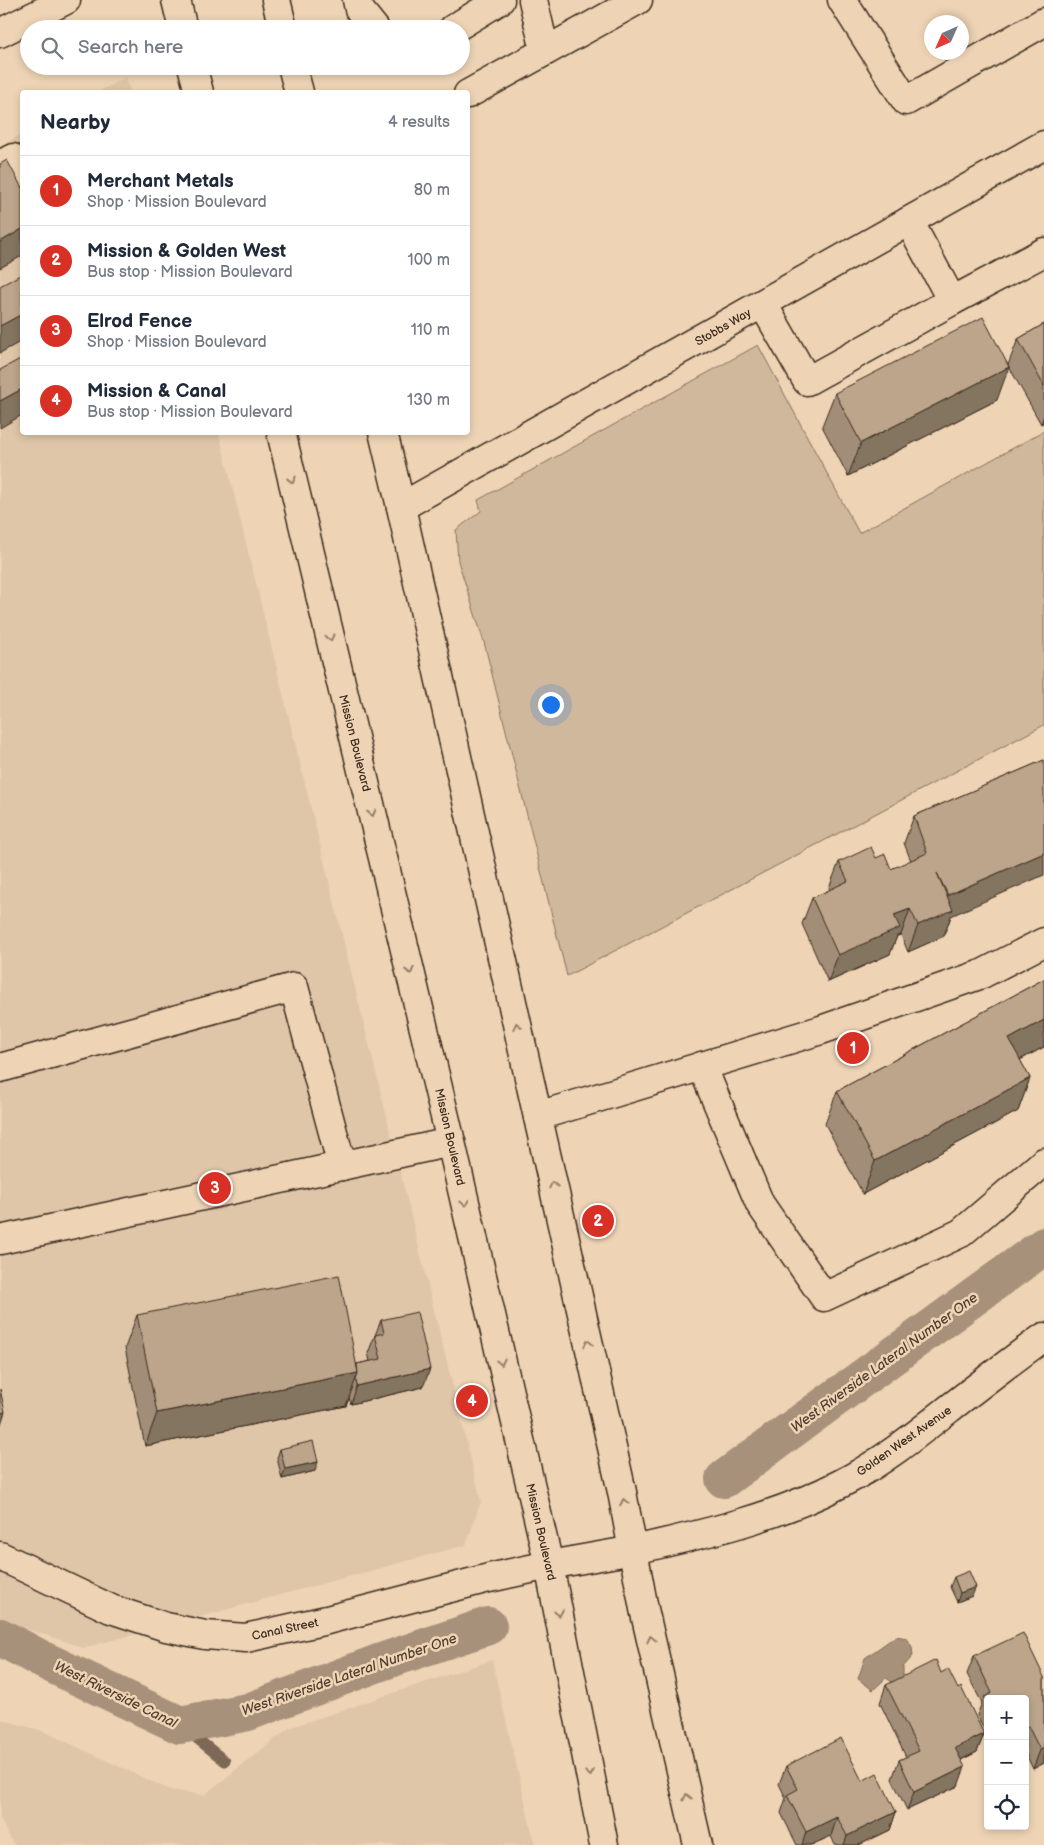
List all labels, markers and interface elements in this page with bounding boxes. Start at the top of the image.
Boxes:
north arrow [924,15,969,60]
search box [20,20,470,75]
icon: search [38,34,66,62]
text: Search here [78,36,183,59]
text: Nearby [40,110,110,135]
text: 4 results [388,113,450,132]
text: Merchant Metals [87,170,234,193]
text: 1 [53,181,59,200]
text: 80 m [414,181,450,200]
text: Shop · Mission Boulevard [87,193,267,212]
text: Mission & Golden West [87,240,286,263]
text: 2 [51,251,61,270]
text: 100 m [407,251,450,270]
text: Bus stop · Mission Boulevard [87,263,293,282]
street label: Stobbs Way [693,305,754,349]
text: Elrod Fence [87,310,192,333]
text: 3 [51,321,61,340]
text: 110 m [411,321,450,340]
text: Shop · Mission Boulevard [87,333,267,352]
text: Mission & Canal [87,380,226,403]
text: 4 [51,391,61,410]
text: 130 m [407,391,450,410]
text: Bus stop · Mission Boulevard [87,403,293,422]
one-way arrow [286,475,297,484]
one-way arrow [324,633,335,642]
your location [538,692,564,718]
street label: Mission Boulevard [335,693,374,793]
one-way arrow [366,808,377,817]
one-way arrow [404,966,415,975]
one-way arrow [512,1022,523,1031]
pin: 1 [837,1029,869,1067]
street label: Mission Boulevard [431,1087,468,1187]
pin: 3 [199,1169,231,1207]
one-way arrow [548,1180,559,1189]
one-way arrow [459,1199,470,1208]
pin: 2 [582,1202,614,1240]
water label: West Riverside Lateral Number One [788,1289,981,1436]
one-way arrow [584,1339,594,1348]
one-way arrow [495,1357,506,1366]
pin: 4 [456,1382,488,1420]
street label: Golden West Avenue [854,1403,955,1480]
street label: Mission Boulevard [522,1482,559,1582]
one-way arrow [619,1498,629,1507]
one-way arrow [553,1609,564,1618]
street label: Canal Street [251,1615,320,1644]
water label: West Riverside Lateral Number One [239,1630,459,1719]
one-way arrow [646,1635,657,1644]
water label: West Riverside Canal [52,1657,181,1732]
map controls [984,1695,1029,1830]
button: + [984,1695,1029,1740]
button: − [984,1740,1029,1785]
one-way arrow [585,1768,595,1777]
button: locate [984,1785,1029,1830]
one-way arrow [682,1793,693,1802]

